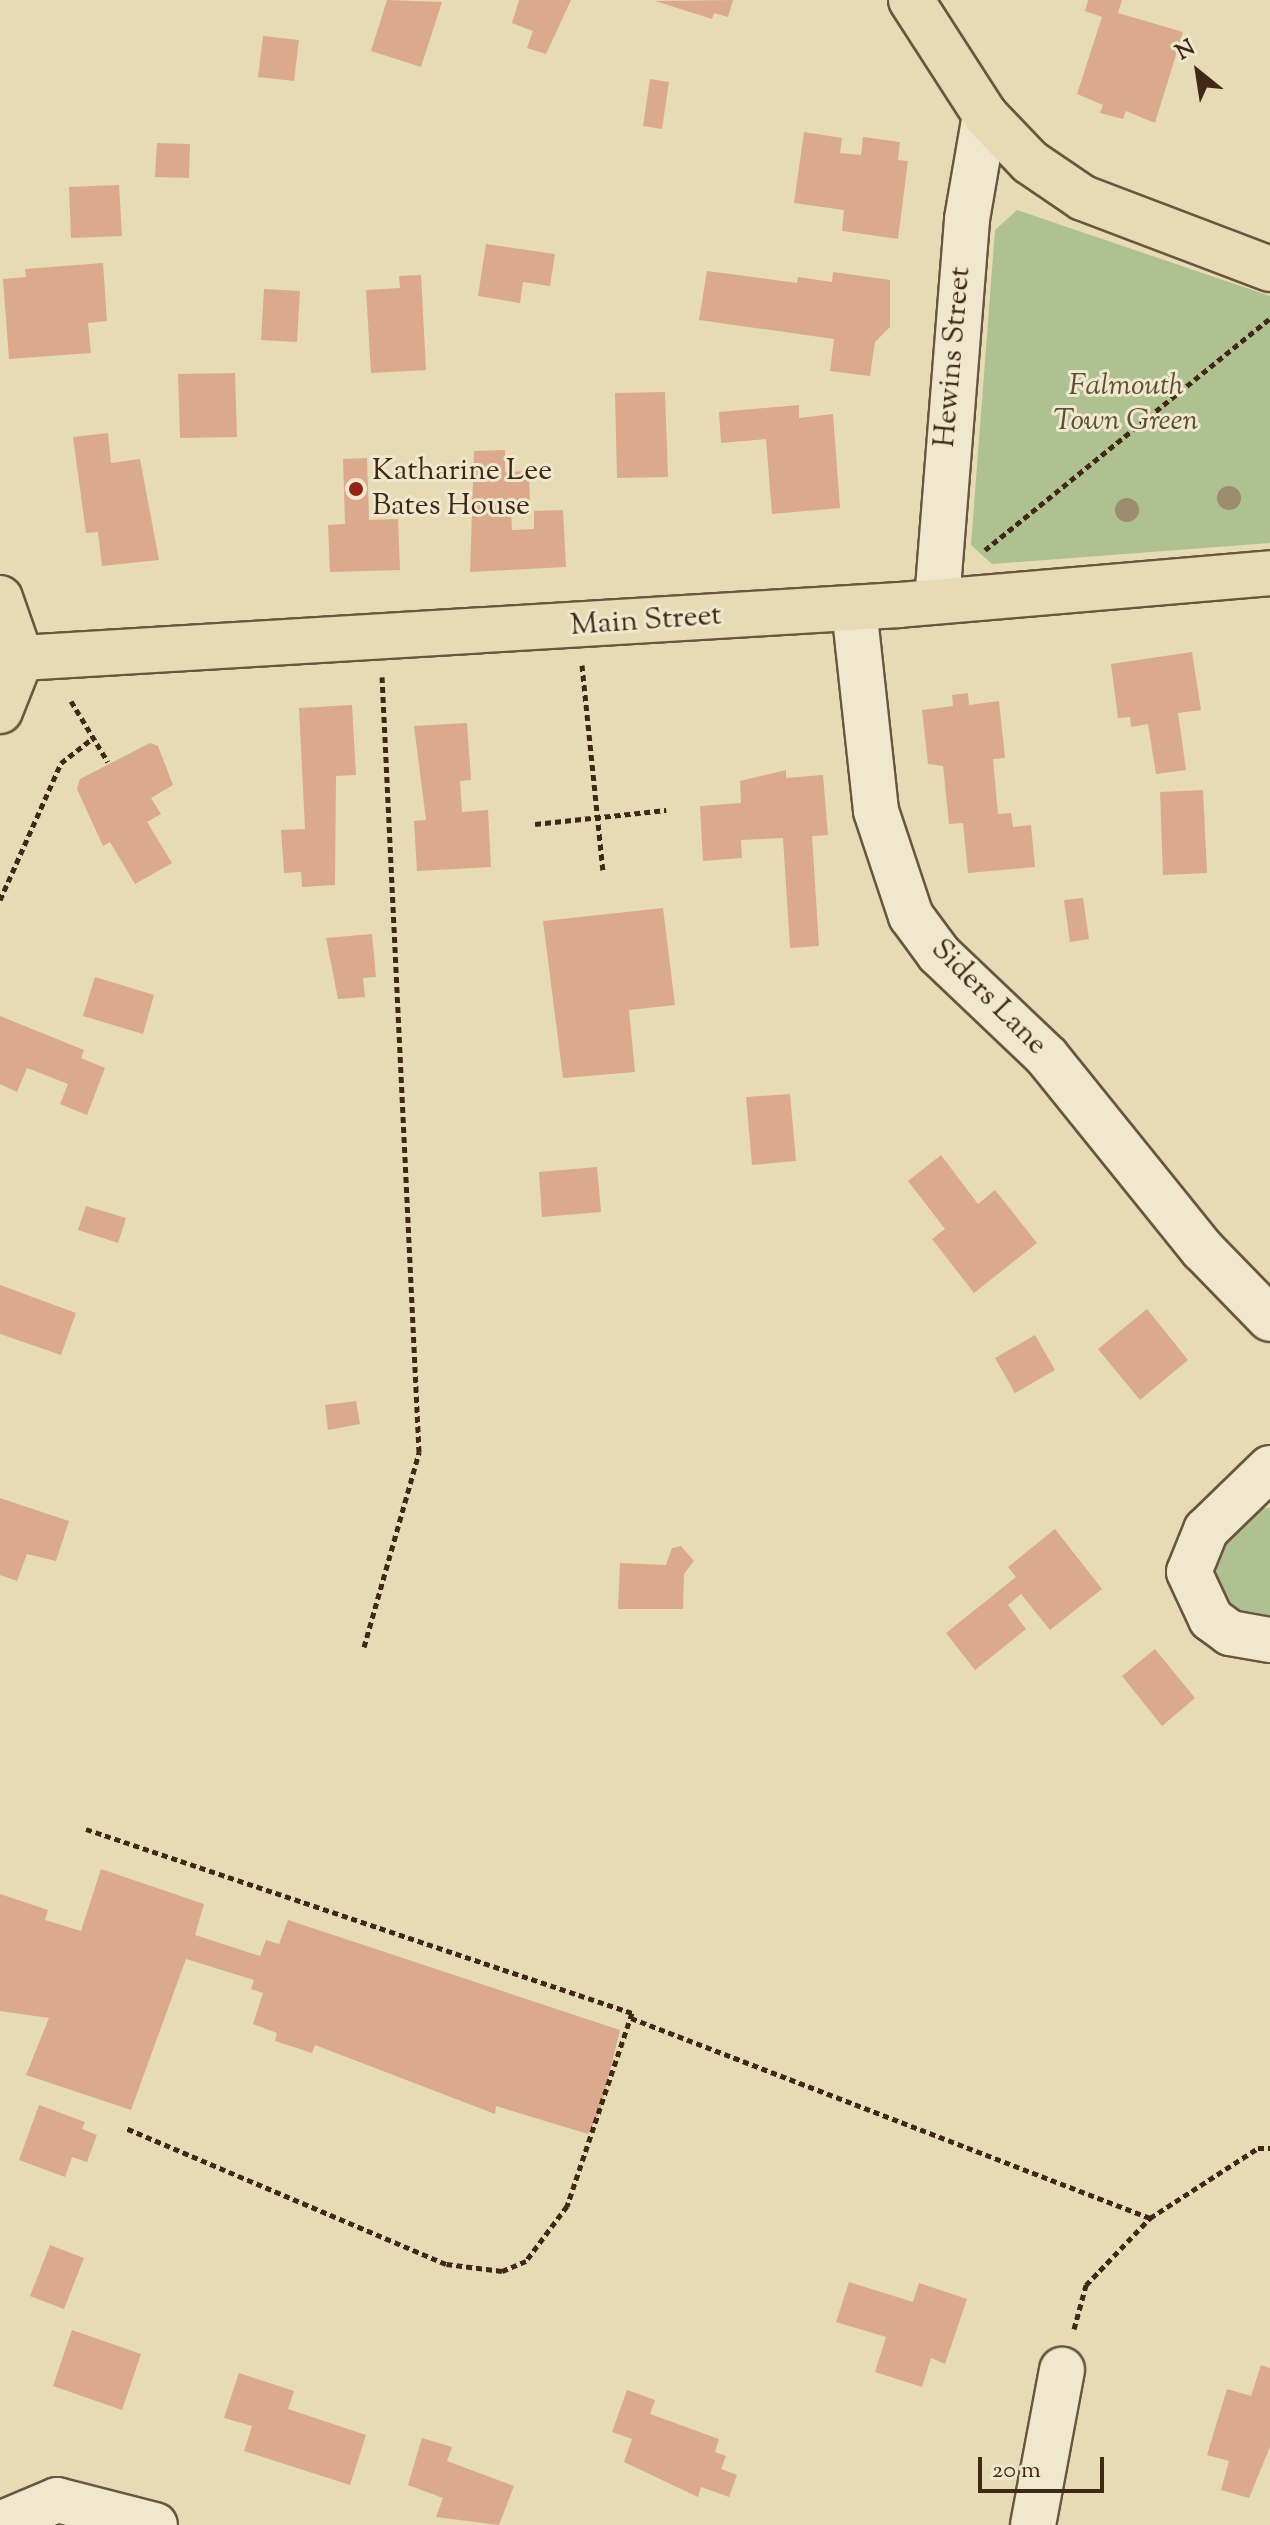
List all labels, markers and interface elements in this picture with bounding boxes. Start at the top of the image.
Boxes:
north arrow [1158,32,1238,112]
text: N [1170,33,1202,69]
street label: Hewins Street [928,265,980,449]
park label: Falmouth Town Green [1054,369,1198,440]
place label: Katharine Lee Bates House [372,454,552,524]
marker: Katharine Lee Bates House [347,480,365,498]
street label: Main Street [569,599,723,645]
street label: Siders Lane [922,932,1054,1064]
scale bar [982,2441,1108,2491]
text: 20 m [992,2454,1041,2488]

